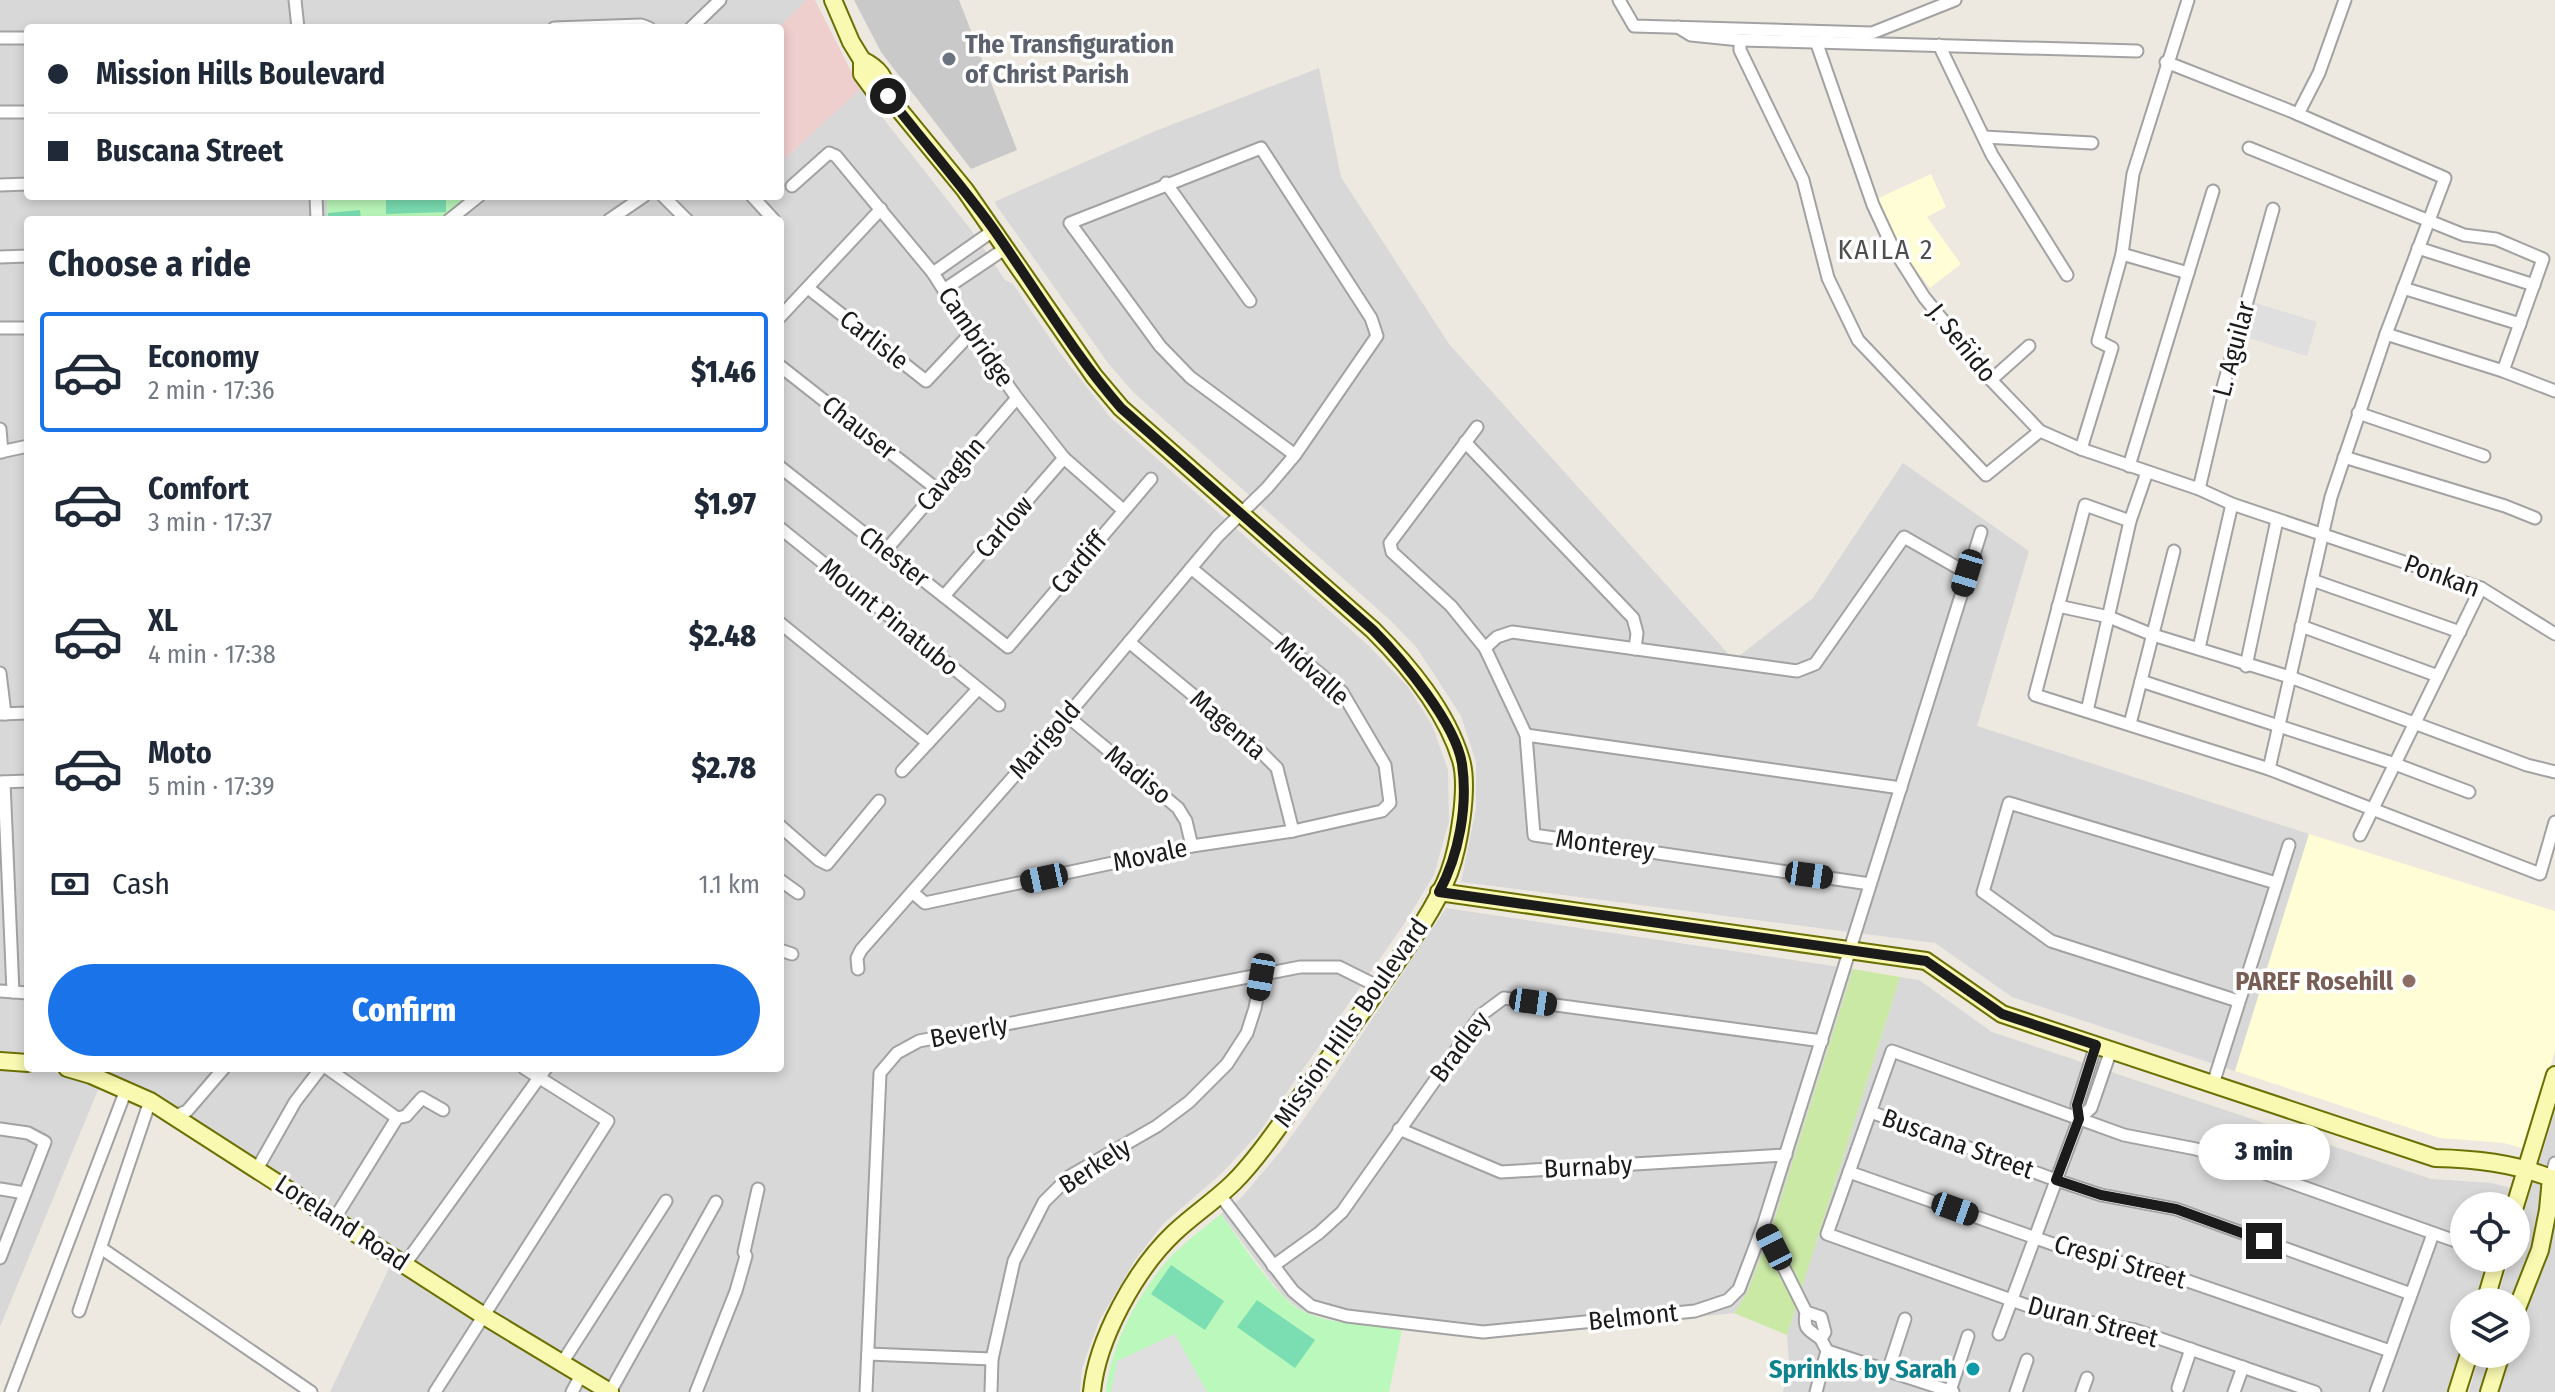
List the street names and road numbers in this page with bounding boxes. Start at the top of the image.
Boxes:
street label: Cambridge [931,281,1021,393]
street label: J. Señido [1921,297,2003,389]
street label: L. Aguilar [2206,298,2262,400]
street label: Carlisle [833,304,915,376]
street label: Chauser [816,389,902,467]
street label: Cavaghn [910,430,992,518]
street label: Carlow [969,490,1039,564]
street label: Chester [853,520,935,594]
street label: Cardiff [1044,524,1115,600]
street label: Ponkan [2400,548,2484,604]
street label: Mount Pinatubo [813,551,965,683]
street label: Midvalle [1269,630,1355,712]
street label: Magenta [1184,684,1272,766]
street label: Marigold [1003,695,1087,785]
street label: Madiso [1099,739,1177,811]
street label: Monterey [1554,823,1657,867]
street label: Movale [1110,832,1190,878]
street label: Mission Hills Boulevard [1267,913,1435,1133]
street label: Bradley [1423,1005,1497,1088]
street label: Beverly [927,1009,1011,1055]
street label: Buscana Street [1878,1102,2038,1186]
street label: Berkely [1053,1131,1137,1201]
street label: Burnaby [1543,1149,1633,1185]
street label: Loreland Road [269,1168,415,1278]
street label: Crespi Street [2051,1228,2190,1296]
street label: Duran Street [2025,1290,2162,1354]
street label: Belmont [1587,1297,1680,1337]

